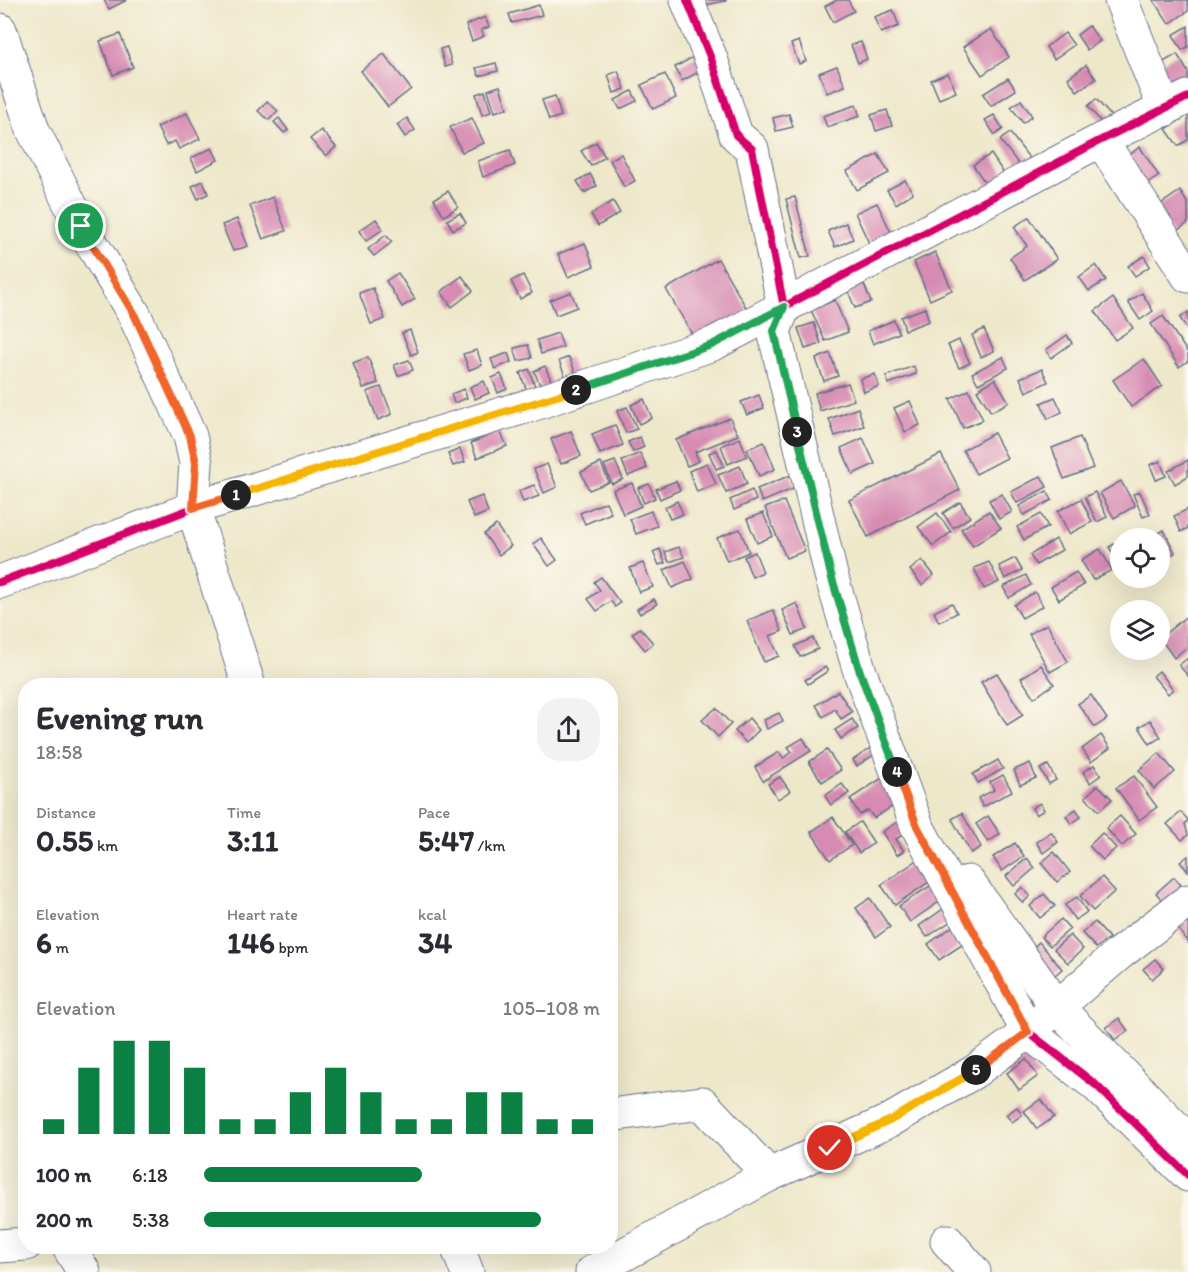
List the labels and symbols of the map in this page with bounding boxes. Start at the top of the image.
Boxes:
pin [55,200,106,251]
pin: 2 [561,375,591,405]
pin: 3 [782,417,812,447]
pin: 1 [221,480,251,510]
pin: 4 [882,757,912,787]
pin: 5 [961,1055,991,1085]
pin [804,1122,855,1173]

